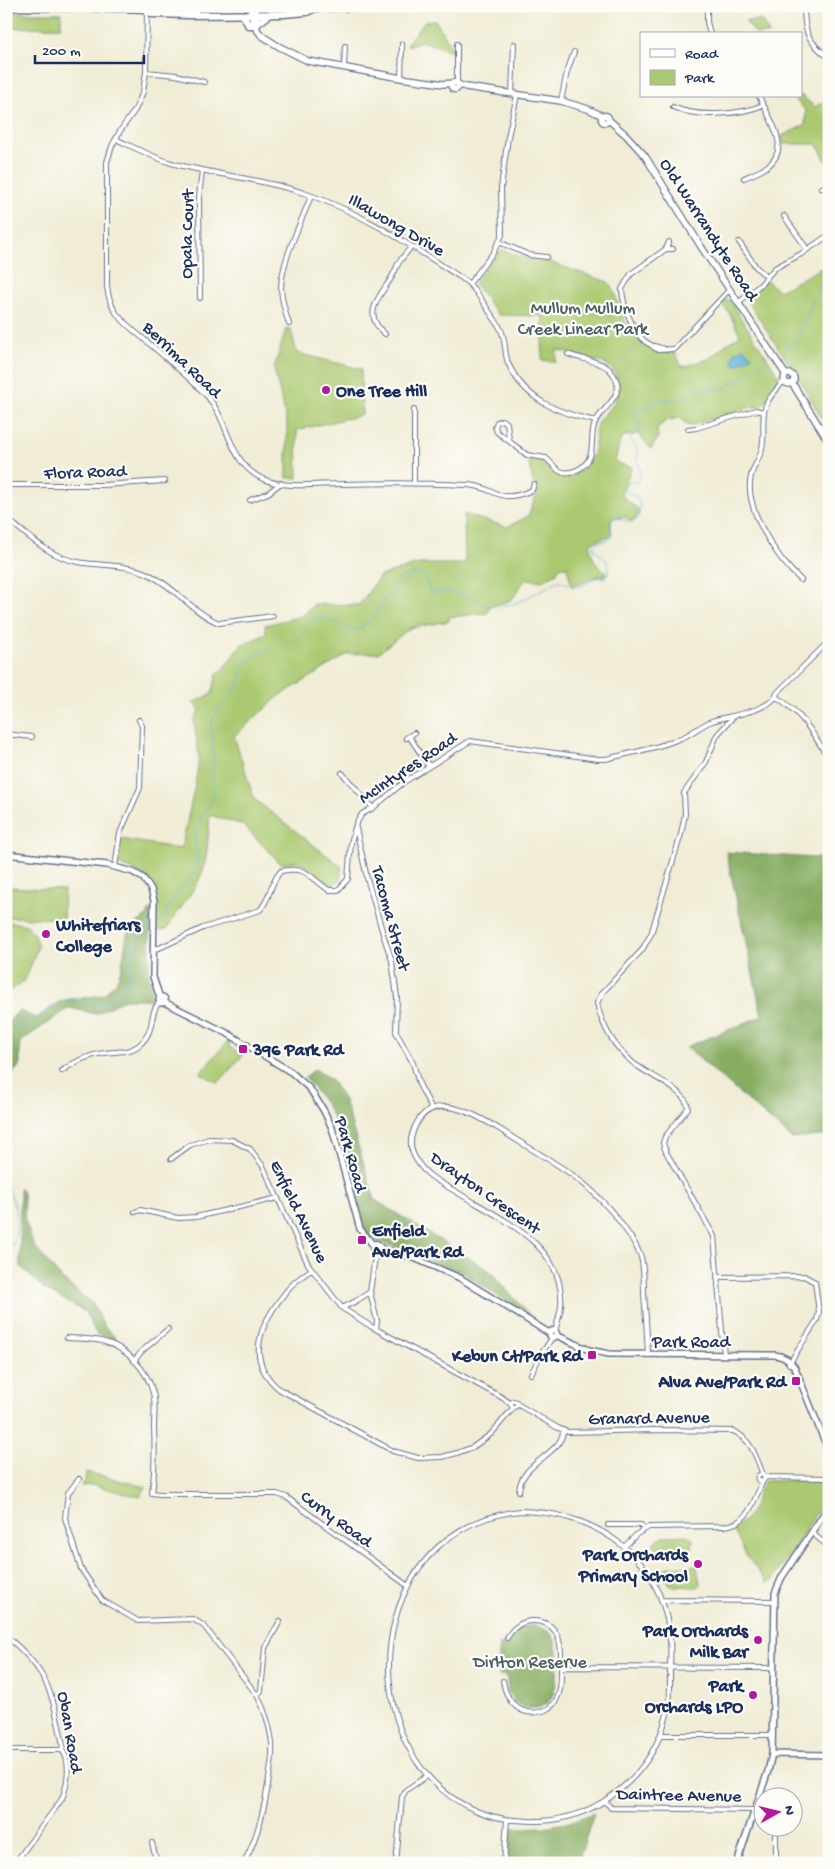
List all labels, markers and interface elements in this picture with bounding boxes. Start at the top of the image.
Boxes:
scale bar [35,32,144,64]
legend [640,32,802,98]
text: 200 m [42,43,81,61]
text: Road [685,46,719,64]
text: Park [684,70,715,88]
street label: Old Warrandyte Road [654,155,763,307]
street label: Opala Court [177,188,200,279]
street label: Illawong Drive [344,190,448,263]
park label: Mullum Mullum Creek Linear Park [518,299,650,341]
street label: Berrima Road [137,317,226,405]
place label: One Tree Hill [336,382,427,403]
marker: One Tree Hill [320,384,332,396]
street label: Flora Road [43,462,128,485]
street label: McIntyres Road [355,728,463,810]
street label: Tacoma Street [365,863,414,975]
place label: Whitefriars College [55,916,142,958]
marker: Whitefriars College [40,928,52,940]
place label: 396 Park Rd [252,1041,346,1062]
marker: 396 Park Rd [237,1043,249,1055]
street label: Park Road [328,1113,371,1196]
street label: Drayton Crescent [425,1148,545,1241]
street label: Enfield Avenue [264,1157,332,1267]
place label: Enfield Ave/Park Rd [371,1222,465,1264]
marker: Enfield Ave/Park Rd [356,1234,368,1246]
street label: Park Road [651,1333,731,1354]
place label: Kebun Ct/Park Rd [451,1347,584,1368]
marker: Kebun Ct/Park Rd [586,1349,598,1361]
place label: Alva Ave/Park Rd [657,1373,788,1394]
marker: Alva Ave/Park Rd [790,1375,802,1387]
street label: Granard Avenue [588,1408,711,1431]
street label: Curry Road [296,1487,377,1554]
place label: Park Orchards Primary School [578,1546,689,1588]
marker: Park Orchards Primary School [692,1558,704,1570]
place label: Park Orchards Milk Bar [642,1622,751,1664]
marker: Park Orchards Milk Bar [752,1634,764,1646]
park label: Dirlton Reserve [472,1653,588,1674]
place label: Park Orchards LPO [645,1677,745,1719]
marker: Park Orchards LPO [747,1689,759,1701]
street label: Oban Road [51,1690,86,1776]
street label: Daintree Avenue [615,1785,742,1808]
north arrow [752,1786,802,1836]
text: N [779,1805,797,1816]

